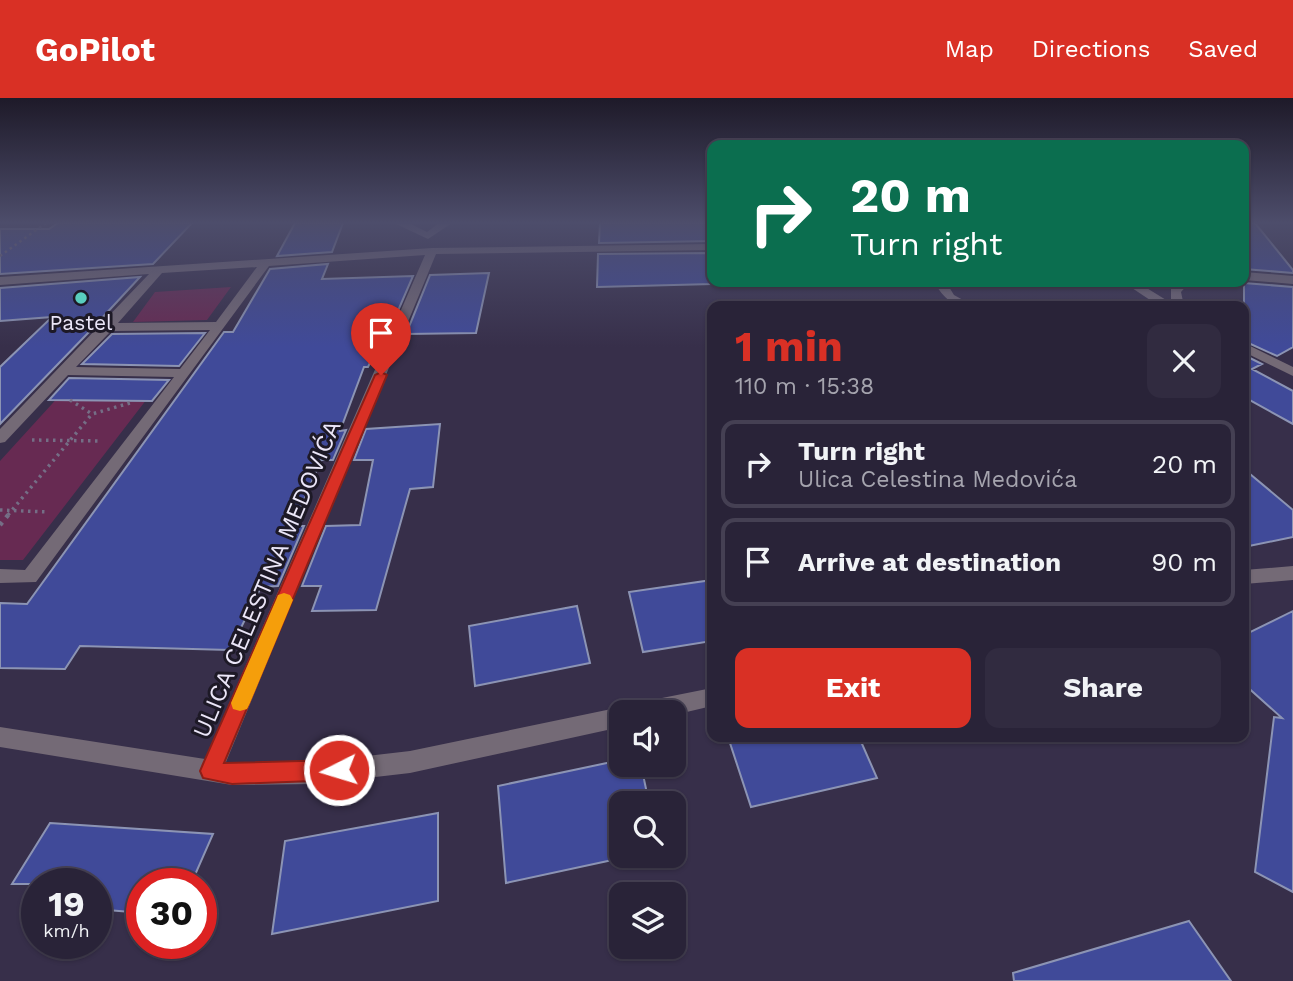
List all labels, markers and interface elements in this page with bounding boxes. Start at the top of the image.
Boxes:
text: GoPilot [35,30,155,69]
text: Map [945,35,994,63]
text: Directions [1032,35,1150,63]
text: Saved [1188,35,1258,63]
text: 20 m [850,166,971,224]
icon: right [735,168,826,259]
text: Turn right [850,225,1002,263]
marker: Pastel [73,290,89,306]
pin [351,303,411,375]
place label: Pastel [49,310,113,335]
icon: arrive [362,314,400,352]
text: 1 min [735,322,843,371]
button: close [1147,324,1221,398]
text: 110 m · 15:38 [735,373,874,400]
street label: ULICA CELESTINA MEDOVIĆA [187,416,347,742]
text: Turn right [798,436,925,466]
icon: right [739,445,777,483]
text: 20 m [1152,449,1217,479]
text: Ulica Celestina Medovića [798,466,1077,493]
icon: arrive [739,543,777,581]
text: Arrive at destination [798,547,1061,577]
text: 90 m [1151,547,1217,577]
button: Exit [735,648,971,728]
button: Share [985,648,1221,728]
map controls [609,700,686,959]
button: sound [609,700,686,777]
position arrow [302,733,376,807]
button: search [609,791,686,868]
speed limit sign: 30 [126,868,217,959]
button: layers [609,882,686,959]
text: 19 [48,883,85,925]
text: km/h [43,920,90,941]

